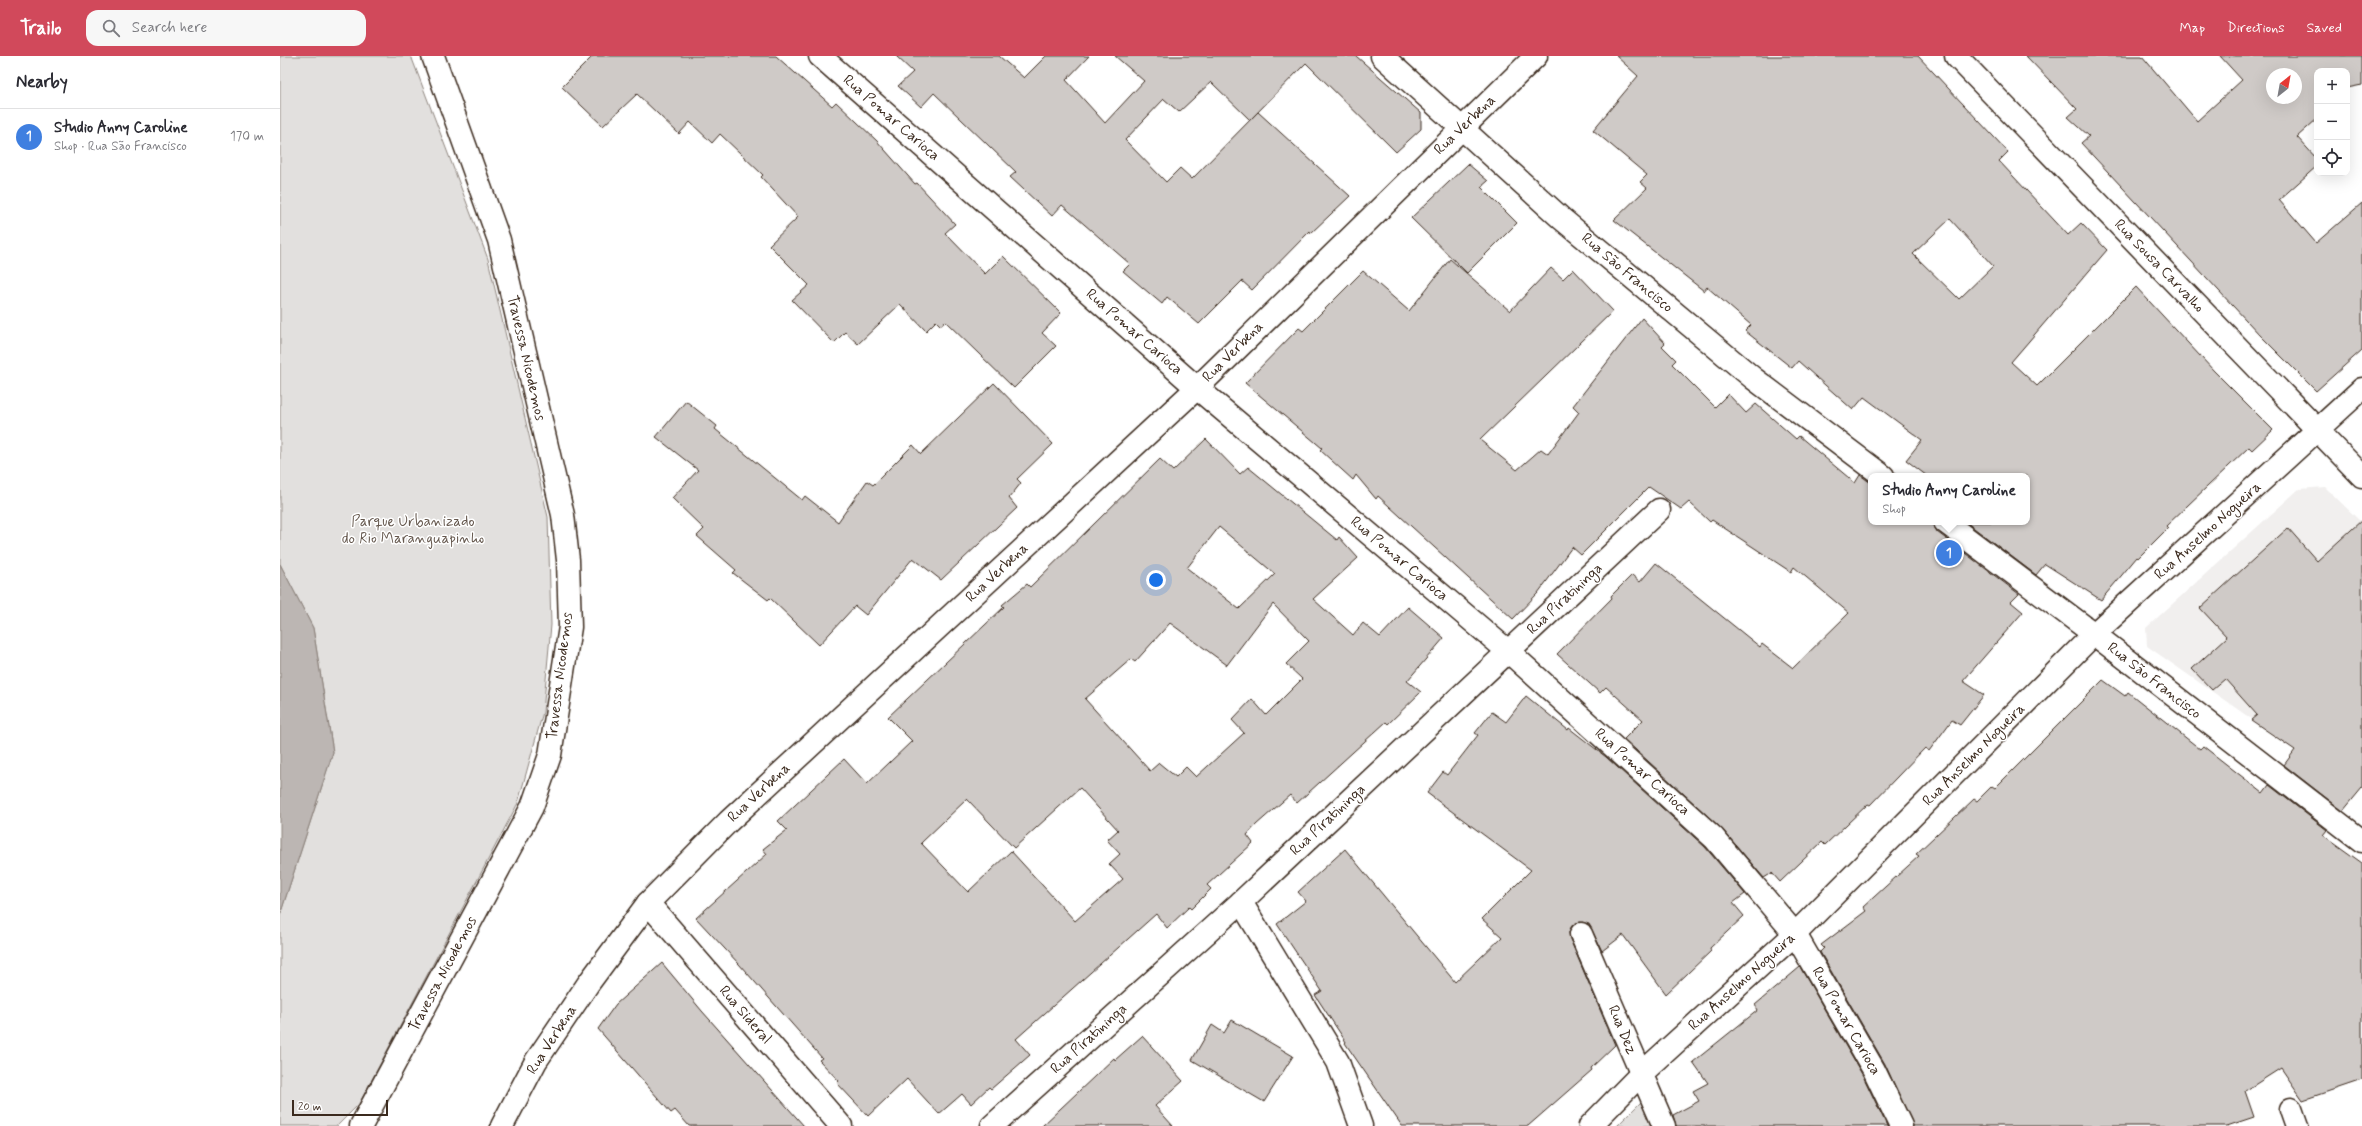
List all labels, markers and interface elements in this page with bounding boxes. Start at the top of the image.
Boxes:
search box [86,10,366,46]
text: Trailo [20,16,62,41]
icon: search [100,17,122,39]
text: Search here [132,18,207,38]
text: Map [2179,19,2205,37]
text: Directions [2227,19,2285,37]
text: Saved [2307,19,2342,37]
north arrow [2266,68,2302,104]
map controls [2314,68,2350,176]
button: + [2314,68,2350,104]
street label: Rua Pomar Carioca [838,70,944,166]
text: Nearby [16,71,68,93]
street label: Rua Verbena [1430,90,1500,160]
button: − [2314,104,2350,140]
text: Studio Anny Caroline [54,118,188,138]
text: 1 [26,128,32,145]
text: 170 m [230,128,264,145]
text: Shop · Rua São Francisco [54,138,187,155]
button: locate [2314,140,2350,176]
street label: Rua Sousa Carvalho [2109,215,2209,317]
street label: Rua São Francisco [1577,229,1677,317]
street label: Rua Pomar Carioca [1081,284,1187,380]
street label: Travessa Nicodemos [502,293,550,423]
street label: Rua Verbena [1198,317,1268,387]
popup [1868,473,2030,525]
street label: Rua Anselmo Nogueira [2150,477,2267,585]
text: Studio Anny Caroline [1882,481,2016,501]
text: Shop [1882,501,1906,518]
park label: Parque Urbanizado do Rio Maranguapinho [342,512,484,549]
street label: Rua Pomar Carioca [1346,512,1452,606]
pin: 1 [1936,538,1962,568]
street label: Rua Verbena [961,539,1033,607]
street label: Rua Piratininga [1523,559,1608,640]
your location [1146,570,1166,590]
street label: Travessa Nicodemos [542,611,578,741]
street label: Rua São Francisco [2103,638,2205,724]
street label: Rua Anselmo Nogueira [1918,699,2031,811]
street label: Rua Pomar Carioca [1590,724,1694,820]
street label: Rua Verbena [723,759,795,827]
street label: Rua Piratininga [1286,780,1371,861]
street label: Travessa Nicodemos [404,912,482,1035]
street label: Rua Anselmo Nogueira [1684,928,1801,1036]
street label: Rua Pomar Carioca [1807,963,1885,1079]
street label: Rua Sideral [714,982,776,1048]
street label: Rua Piratininga [1046,999,1132,1080]
street label: Rua Verbena [522,1001,582,1078]
street label: Rua Dez [1603,1002,1641,1058]
scale bar [292,1098,388,1117]
text: 20 m [298,1100,321,1114]

